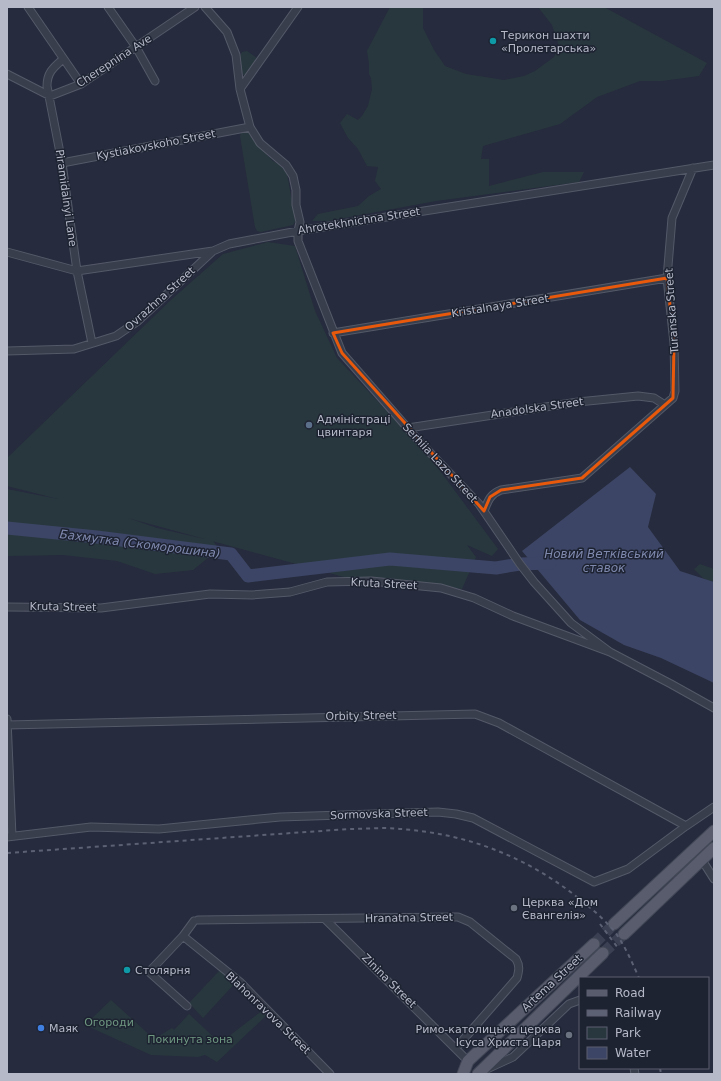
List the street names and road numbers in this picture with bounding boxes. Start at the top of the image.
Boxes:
street label: Cherepnina Ave [74,32,154,90]
street label: Kystiakovskoho Street [95,127,217,163]
street label: Piramidalnyi Lane [53,149,79,248]
street label: Ahrotekhnichna Street [297,205,422,237]
street label: Ovrazhna Street [122,264,198,334]
street label: Turanska Street [662,267,682,355]
street label: Kristalnaya Street [450,292,550,320]
street label: Anadolska Street [490,395,585,421]
street label: Serhiia Lazo Street [400,421,481,506]
street label: Kruta Street [350,576,418,592]
street label: Kruta Street [30,600,97,614]
street label: Orbity Street [325,709,397,723]
street label: Sormovska Street [330,806,429,822]
street label: Hranatna Street [365,911,454,925]
street label: Zinina Street [359,951,419,1011]
street label: Artema Street [519,951,585,1014]
street label: Blahonravova Street [223,969,314,1057]

